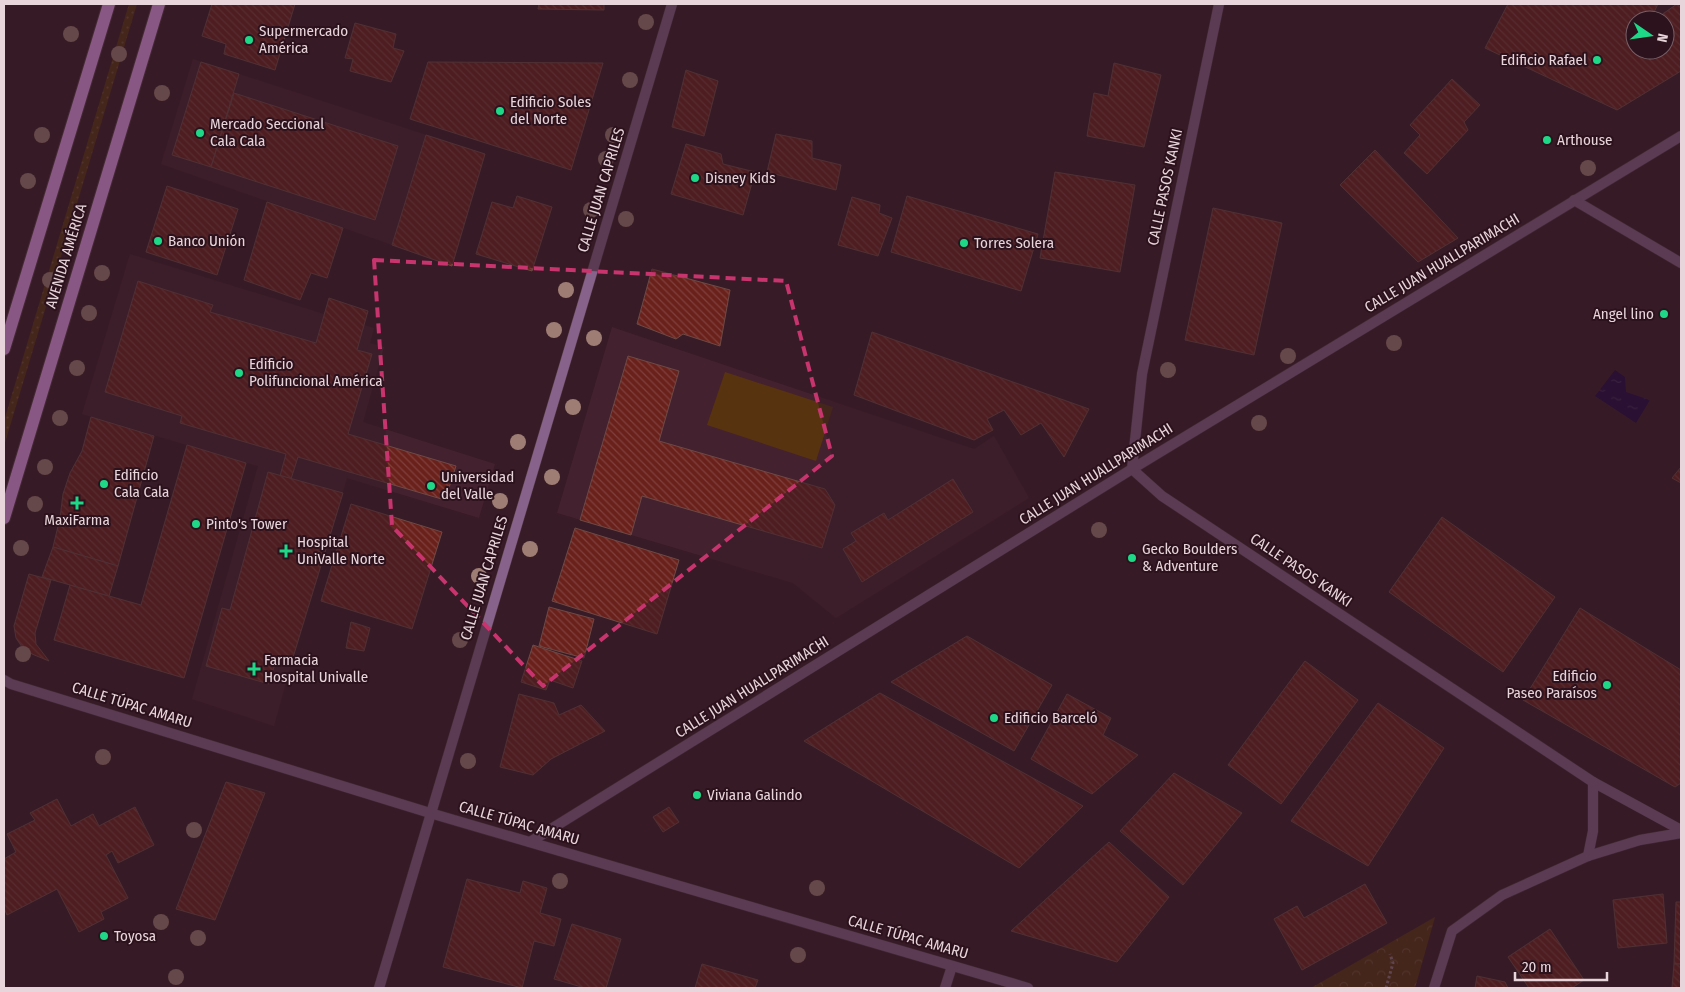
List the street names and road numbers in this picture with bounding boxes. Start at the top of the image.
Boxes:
street label: CALLE JUAN CAPRILES [574,126,628,254]
street label: CALLE PASOS KANKI [1144,127,1186,247]
street label: AVENIDA AMÉRICA [42,201,91,311]
street label: CALLE JUAN HUALLPARIMACHI [1361,210,1523,316]
street label: CALLE JUAN HUALLPARIMACHI [1016,419,1176,529]
street label: CALLE JUAN CAPRILES [457,514,511,642]
street label: CALLE PASOS KANKI [1247,529,1355,611]
street label: CALLE JUAN HUALLPARIMACHI [672,632,832,742]
street label: CALLE TÚPAC AMARU [70,678,194,732]
street label: CALLE TÚPAC AMARU [457,797,581,849]
street label: CALLE TÚPAC AMARU [846,911,970,963]

